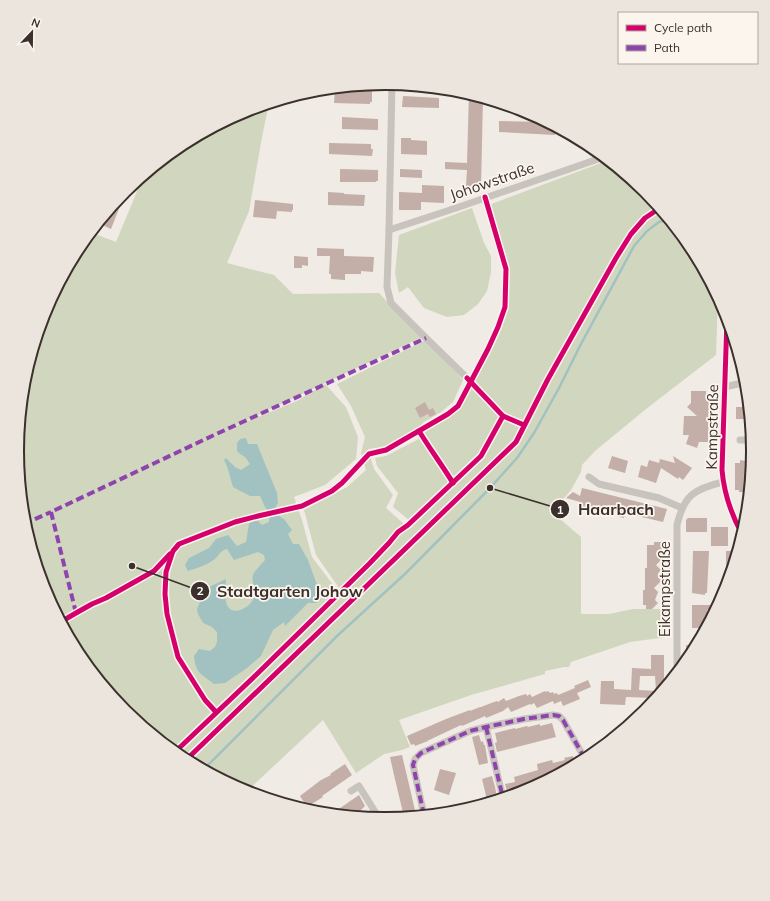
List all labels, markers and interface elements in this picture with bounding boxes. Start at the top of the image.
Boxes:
north arrow [12,12,52,52]
legend [618,12,758,64]
text: N [29,15,42,31]
text: Cycle path [654,20,712,35]
text: Path [654,40,680,55]
street label: Johowstraße [447,158,537,204]
street label: Kampstraße [702,384,722,470]
callout: Haarbach [550,495,662,523]
text: Haarbach [578,499,654,519]
text: 1 [556,502,564,517]
street label: Eikampstraße [655,541,674,637]
callout: Stadtgarten Johow [190,577,371,605]
text: Stadtgarten Johow [217,581,363,601]
text: 2 [196,583,204,598]

